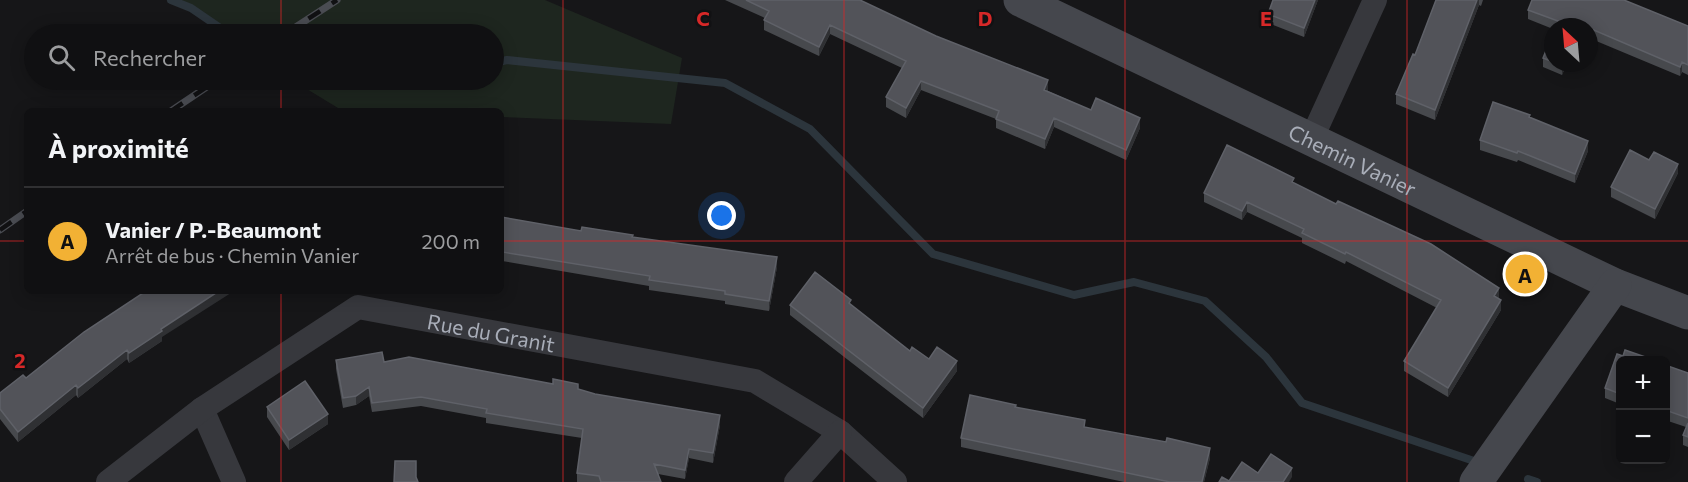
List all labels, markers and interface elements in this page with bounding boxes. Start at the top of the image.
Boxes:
text: C [696,6,710,30]
text: D [978,6,992,30]
text: E [1260,6,1272,30]
north arrow [1544,18,1598,72]
search box [24,24,504,90]
icon: search [45,41,78,74]
text: Rechercher [93,44,206,71]
street label: Chemin Vanier [1285,118,1421,201]
text: À proximité [48,132,189,163]
your location [707,201,736,230]
text: Vanier / P.-Beaumont [105,216,321,243]
text: A [60,229,75,253]
text: 200 m [422,229,480,253]
text: Arrêt de bus · Chemin Vanier [105,243,359,267]
pin: A [1506,252,1544,296]
street label: Rue du Granit [425,308,557,356]
text: 2 [14,348,26,372]
map controls [1616,356,1670,464]
button: + [1616,356,1670,410]
button: − [1616,410,1670,464]

